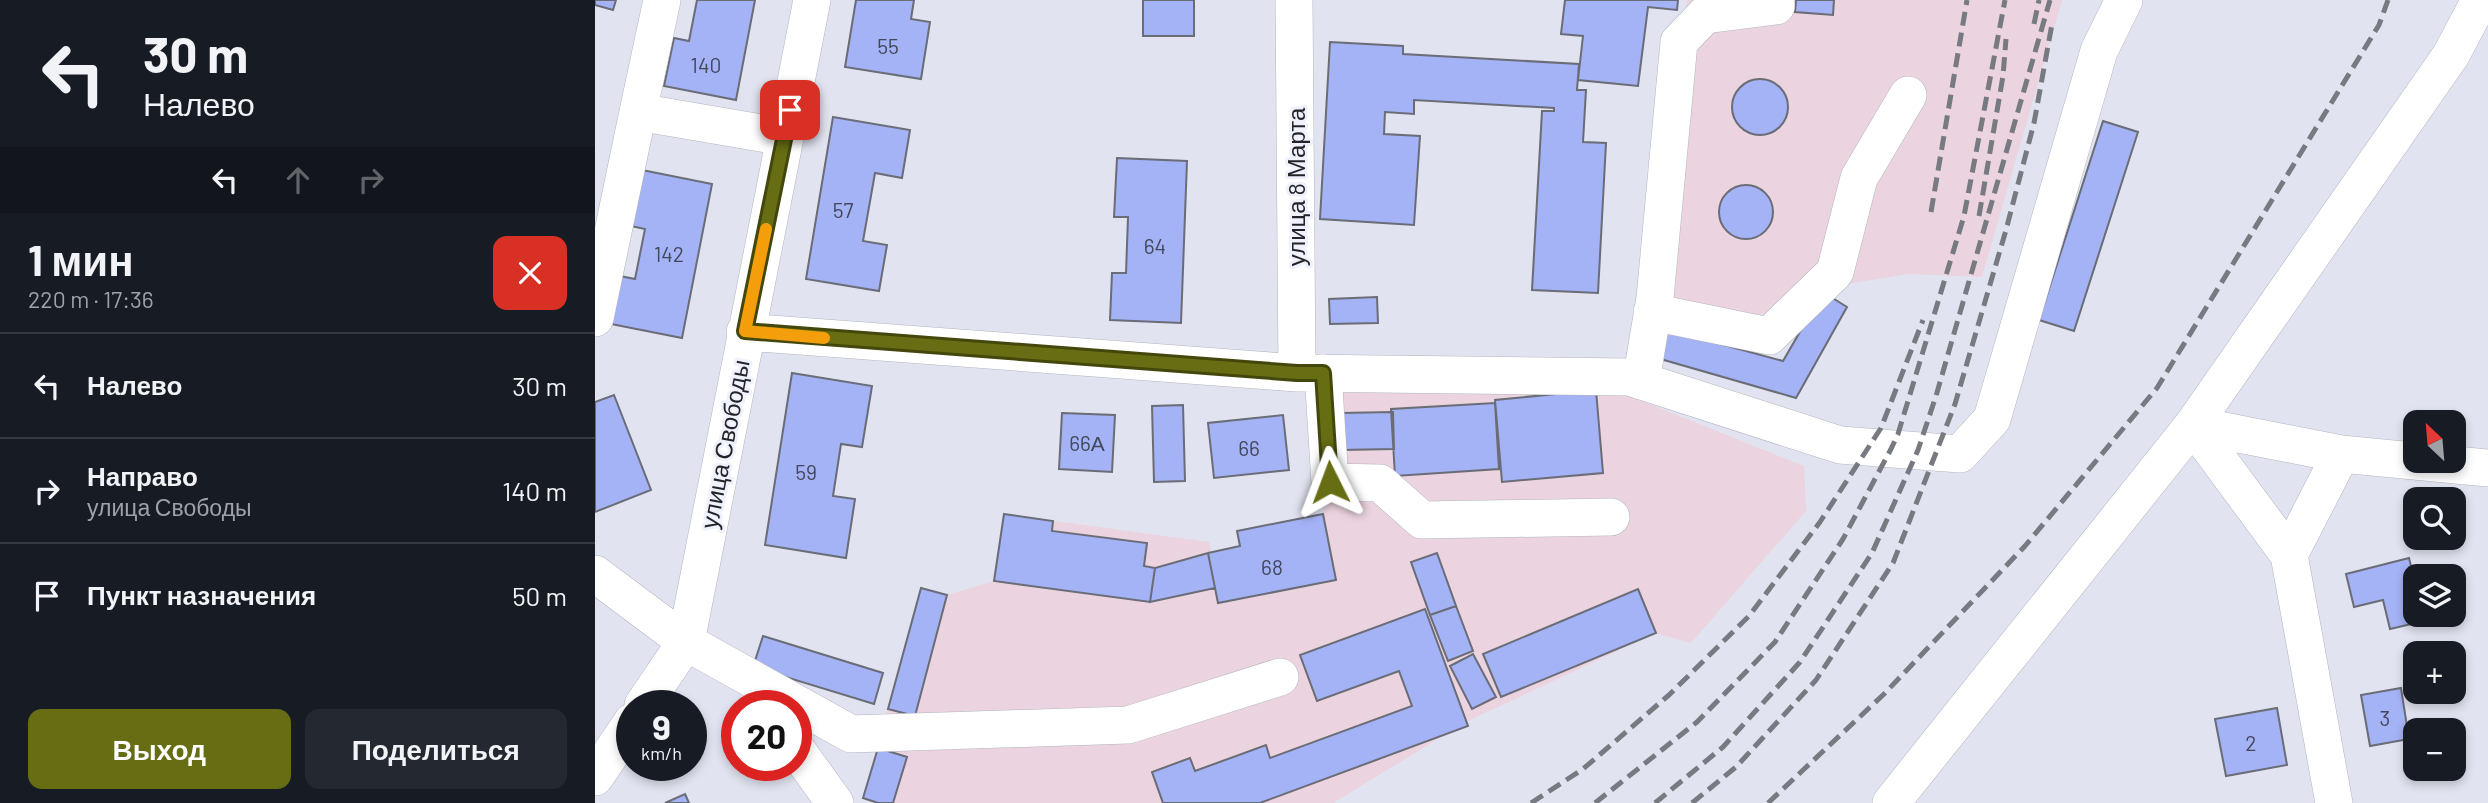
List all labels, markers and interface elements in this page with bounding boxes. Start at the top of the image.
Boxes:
text: 30 m [143,24,248,83]
icon: left [28,28,119,119]
house number: 55 [877,33,899,58]
house number: 140 [691,52,721,77]
pin [760,80,820,140]
text: Налево [143,84,255,122]
icon: arrive [771,91,809,129]
street label: улица 8 Марта [1281,107,1310,266]
icon: left [206,161,244,199]
icon: ahead [279,161,317,199]
icon: right [352,161,390,199]
house number: 57 [833,197,853,222]
house number: 64 [1144,233,1166,258]
text: 1 мин [28,234,134,284]
button: close [493,236,567,310]
house number: 142 [654,241,684,266]
text: 220 m · 17:36 [28,285,154,313]
street label: улица Свободы [693,357,755,531]
icon: left [28,367,66,405]
text: Налево [87,369,182,400]
text: 30 m [512,370,567,401]
north arrow [2403,410,2466,472]
map controls [2403,410,2466,781]
house number: 66А [1069,430,1105,455]
house number: 66 [1238,435,1260,460]
position arrow [1293,445,1367,519]
house number: 59 [795,459,817,484]
text: Направо [87,460,198,491]
icon: right [28,472,66,510]
text: 140 m [502,475,567,506]
button: search [2403,487,2466,550]
text: улица Свободы [87,493,252,521]
house number: 68 [1261,554,1283,579]
button: layers [2403,564,2466,627]
icon: arrive [28,577,66,615]
text: Пункт назначения [87,579,316,610]
text: 50 m [512,580,567,611]
button: + [2403,641,2466,704]
speed limit sign: 20 [721,690,812,781]
text: 9 [652,705,671,747]
house number: 3 [2380,705,2390,730]
button: Выход [28,709,291,789]
button: Поделиться [305,709,567,789]
button: − [2403,718,2466,781]
house number: 2 [2245,730,2257,755]
text: km/h [641,742,682,764]

